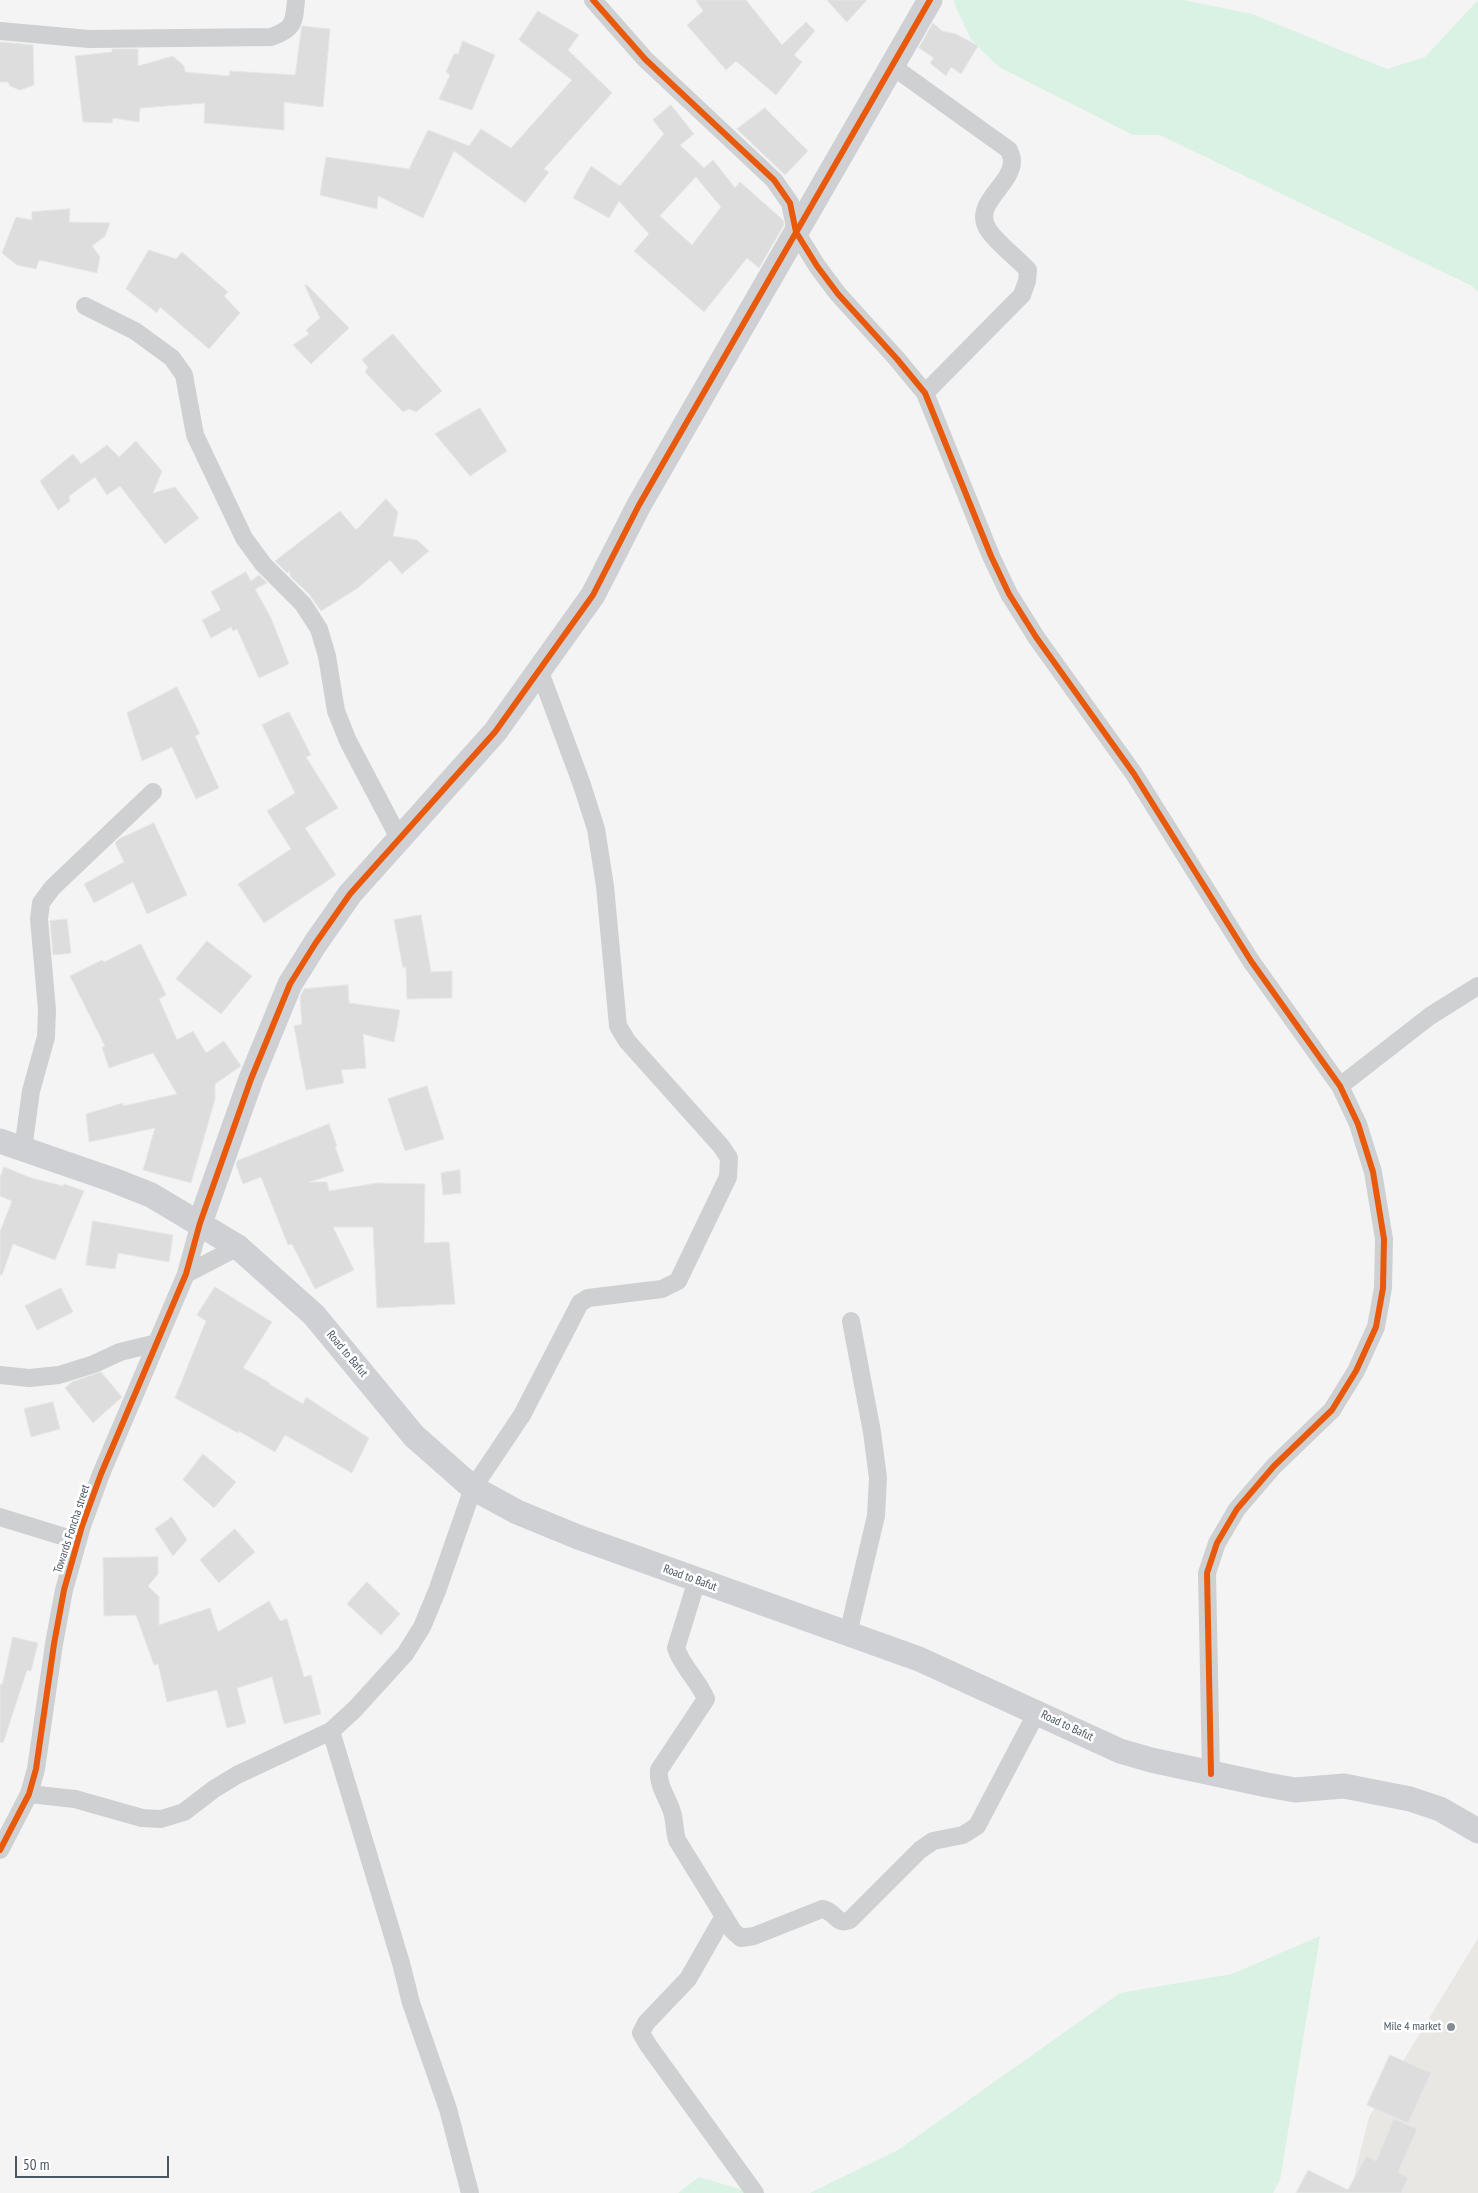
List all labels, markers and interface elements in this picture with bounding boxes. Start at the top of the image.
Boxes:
street label: Road to Bafut [323,1328,371,1380]
street label: Towards Foncha street [51,1483,93,1575]
street label: Road to Bafut [661,1562,719,1594]
street label: Road to Bafut [1039,1708,1095,1744]
place label: Mile 4 market [1384,2020,1441,2034]
marker: Mile 4 market [1445,2021,1457,2033]
scale bar [18,2146,171,2178]
text: 50 m [23,2155,49,2174]

